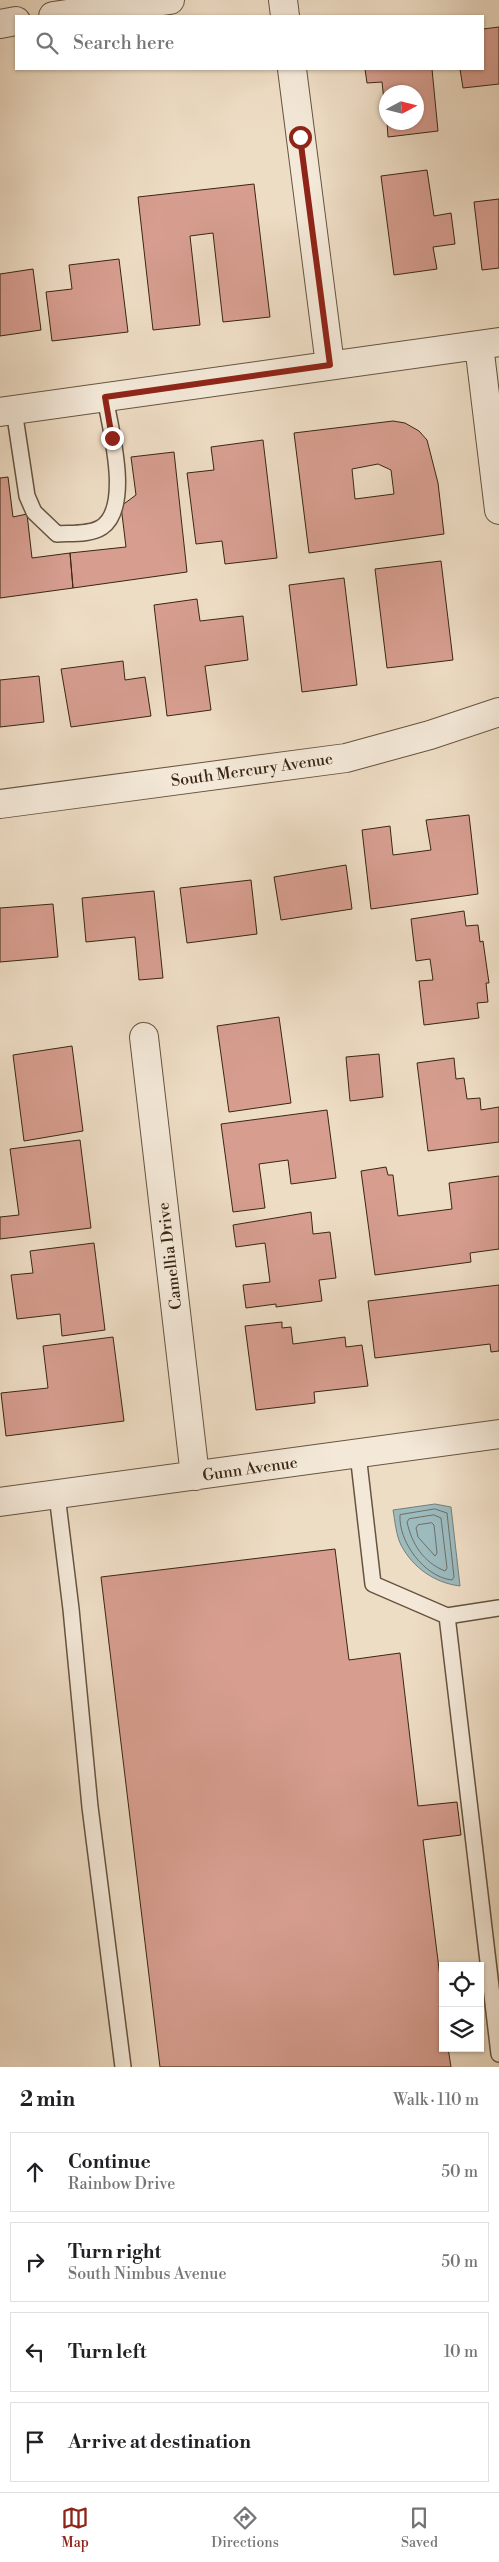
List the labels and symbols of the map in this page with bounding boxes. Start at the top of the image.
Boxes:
north arrow [379,85,424,130]
route start [289,126,312,149]
route end [101,427,124,450]
street label: South Mercury Avenue [170,749,334,791]
street label: Camellia Drive [153,1201,187,1311]
street label: Gunn Avenue [201,1452,299,1486]

